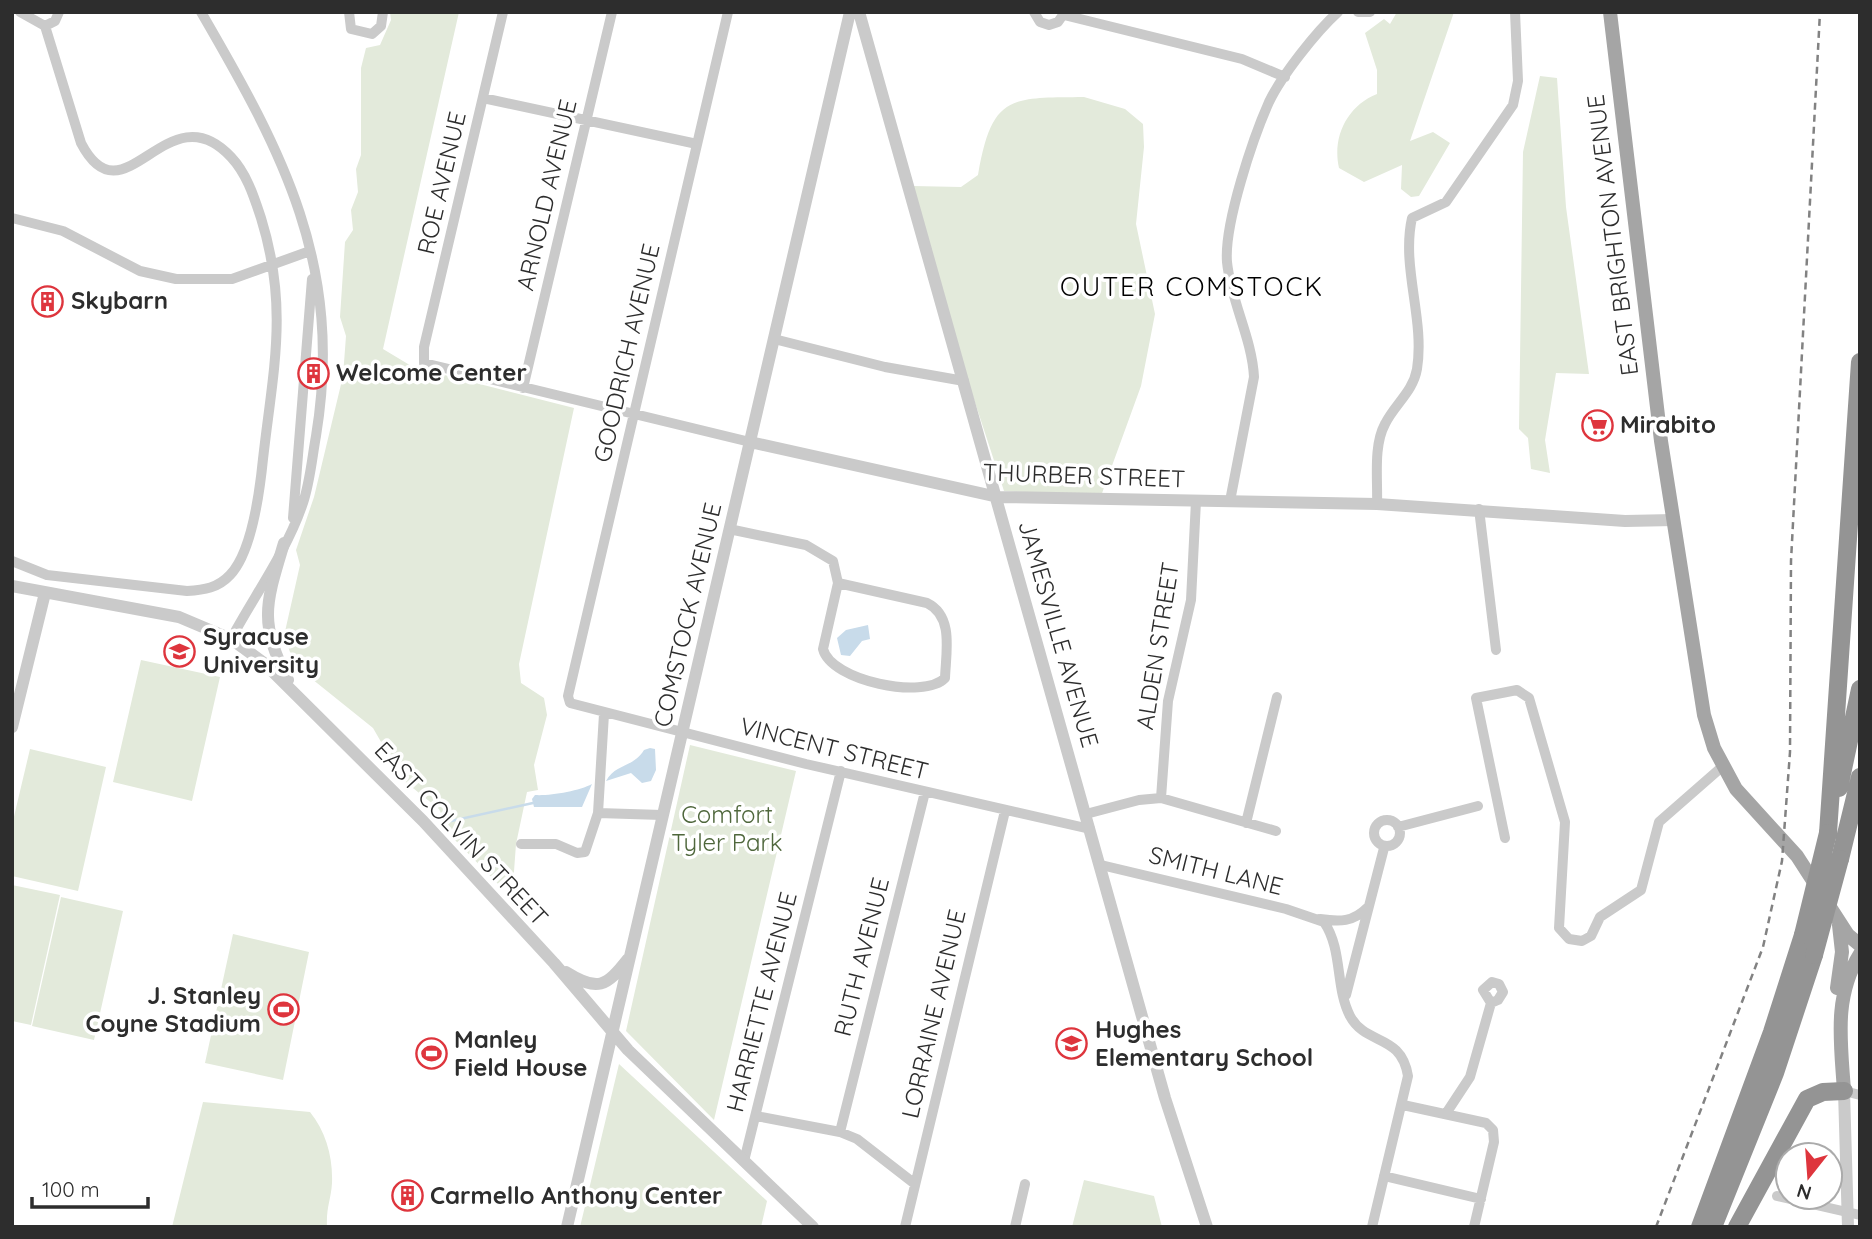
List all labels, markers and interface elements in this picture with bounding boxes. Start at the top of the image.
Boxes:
street label: EAST BRIGHTON AVENUE [1580,93,1644,377]
street label: ARNOLD AVENUE [509,96,583,293]
street label: ROE AVENUE [410,108,472,257]
street label: GOODRICH AVENUE [586,241,666,465]
district label: OUTER COMSTOCK [1060,270,1324,303]
building icon: Skybarn [31,284,65,318]
place label: Skybarn [71,285,168,315]
building icon: Welcome Center [296,356,330,390]
place label: Welcome Center [336,357,527,387]
supermarket icon: Mirabito [1580,408,1614,442]
place label: Mirabito [1620,409,1716,439]
street label: THURBER STREET [982,456,1186,494]
street label: COMSTOCK AVENUE [647,500,727,730]
street label: JAMESVILLE AVENUE [1012,517,1106,751]
street label: ALDEN STREET [1129,560,1185,732]
place label: Syracuse University [203,621,319,679]
school or university icon: Syracuse University [163,634,197,668]
street label: VINCENT STREET [737,710,932,786]
street label: EAST COLVIN STREET [369,735,555,932]
park label: Comfort Tyler Park [671,799,783,857]
street label: SMITH LANE [1146,839,1286,901]
street label: RUTH AVENUE [827,874,895,1039]
street label: HARRIETTE AVENUE [719,889,803,1115]
street label: LORRAINE AVENUE [894,906,972,1121]
place label: J. Stanley Coyne Stadium [86,980,261,1038]
sports icon: J. Stanley Coyne Stadium [267,993,301,1027]
place label: Hughes Elementary School [1095,1014,1313,1072]
place label: Manley Field House [454,1024,587,1082]
school or university icon: Hughes Elementary School [1055,1027,1089,1061]
sports icon: Manley Field House [414,1037,448,1071]
north arrow [1774,1141,1844,1211]
scale bar [32,1166,147,1210]
text: 100 m [42,1176,100,1202]
building icon: Carmello Anthony Center [390,1179,424,1213]
text: N [1794,1179,1814,1206]
place label: Carmello Anthony Center [430,1180,723,1210]

